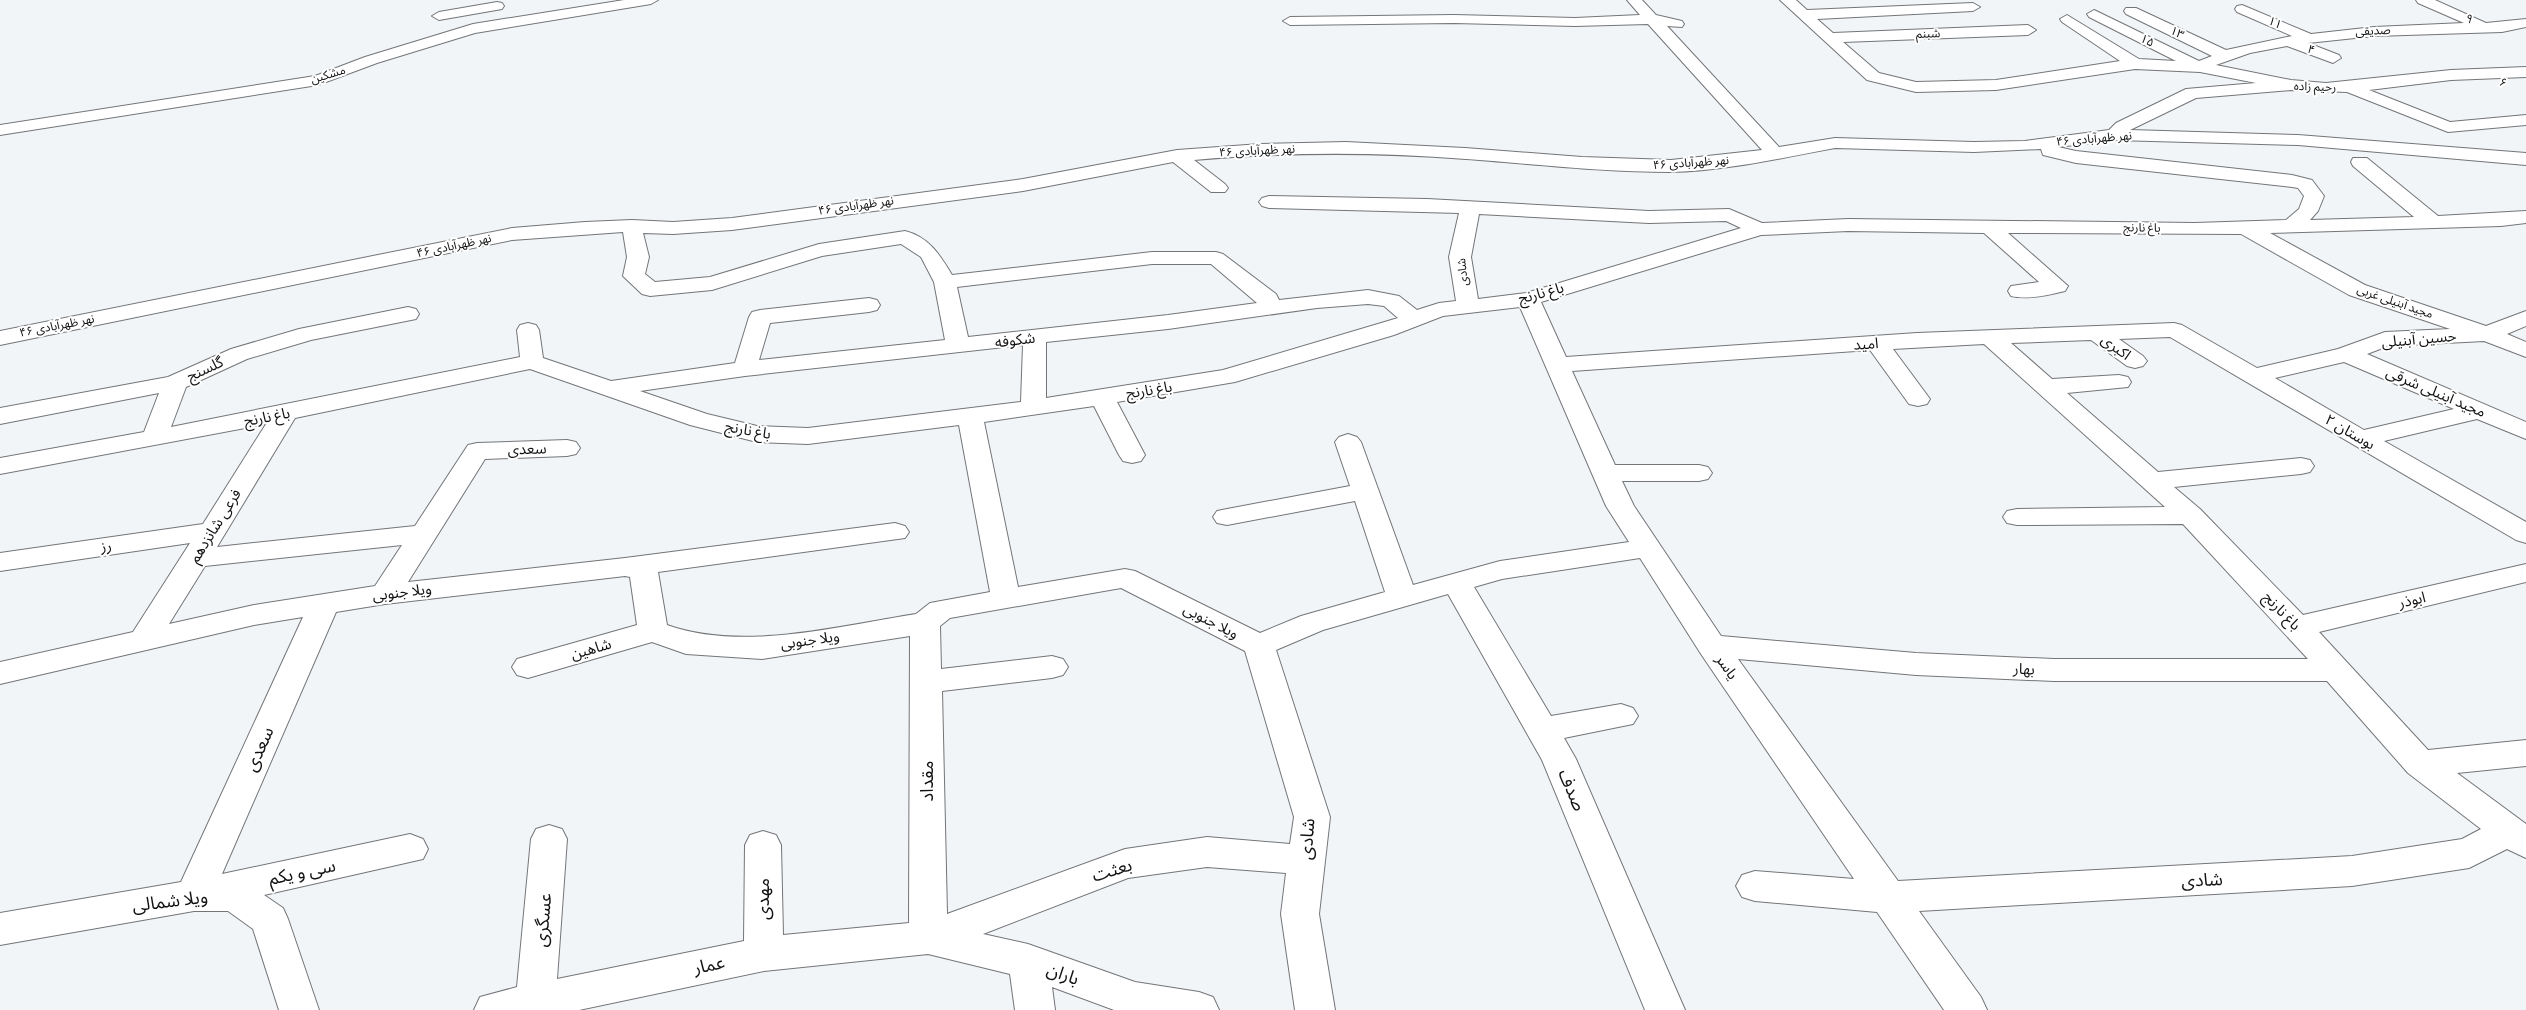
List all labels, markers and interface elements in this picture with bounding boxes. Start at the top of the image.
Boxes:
street label: ۹ [2463,11,2475,27]
street label: ۱۱ [2266,13,2284,33]
street label: ۱۳ [2168,23,2187,43]
street label: صدیقی [2355,23,2391,39]
street label: شبنم [1916,26,1940,43]
street label: ۱۵ [2137,31,2157,51]
street label: ۴ [2305,42,2317,58]
street label: مشکین [309,63,347,87]
street label: ۶ [2497,75,2509,91]
street label: رحیم زاده [2294,79,2336,96]
street label: نهر ظهرآبادی ۴۶ [2055,128,2133,150]
street label: نهر ظهرآبادی ۴۶ [1219,142,1295,160]
street label: نهر ظهرآبادی ۴۶ [1653,153,1729,173]
street label: نهر ظهرآبادی ۴۶ [817,193,895,219]
street label: باغ نارنج [2123,220,2161,237]
street label: نهر ظهرآبادی ۴۶ [415,231,493,261]
street label: شادی [1454,257,1472,287]
street label: باغ نارنج [1516,278,1567,311]
street label: مجید آبنیلی غربی [2355,282,2435,322]
street label: نهر ظهرآبادی ۴۶ [18,311,96,341]
street label: حسین آبنیلی [2381,327,2457,351]
street label: شکوفه [994,329,1036,351]
street label: اکبری [2098,330,2134,364]
street label: امید [1853,334,1879,354]
street label: گلسنج [184,352,228,388]
street label: مجید آبنیلی شرقی [2383,363,2489,421]
street label: باغ نارنج [1125,377,1174,405]
street label: باغ نارنج [242,404,292,433]
street label: بوستان ۲ [2322,410,2378,454]
street label: باغ نارنج [723,417,772,446]
street label: سعدی [507,439,547,459]
street label: فرعی شانزدهم [185,485,247,567]
street label: رز [98,536,113,556]
street label: ویلا جنوبی [371,579,433,605]
street label: باغ نارنج [2257,588,2305,636]
street label: ابوذر [2396,588,2427,612]
street label: ویلا جنوبی [1180,599,1242,643]
street label: ویلا جنوبی [779,627,841,653]
street label: شاهین [569,635,614,663]
street label: یاسر [1711,650,1742,683]
street label: بهار [2012,659,2035,679]
street label: سعدی [239,723,279,775]
street label: مقداد [916,761,938,801]
street label: صدف [1553,766,1591,814]
street label: شادی [1295,817,1319,861]
street label: سی و یکم [266,854,338,892]
street label: بعثت [1089,854,1135,886]
street label: شادی [2181,868,2223,892]
street label: مهدی [752,878,774,920]
street label: ویلا شمالی [131,885,209,917]
street label: عسگری [530,892,556,948]
street label: عمار [690,951,727,979]
street label: باران [1044,958,1082,990]

